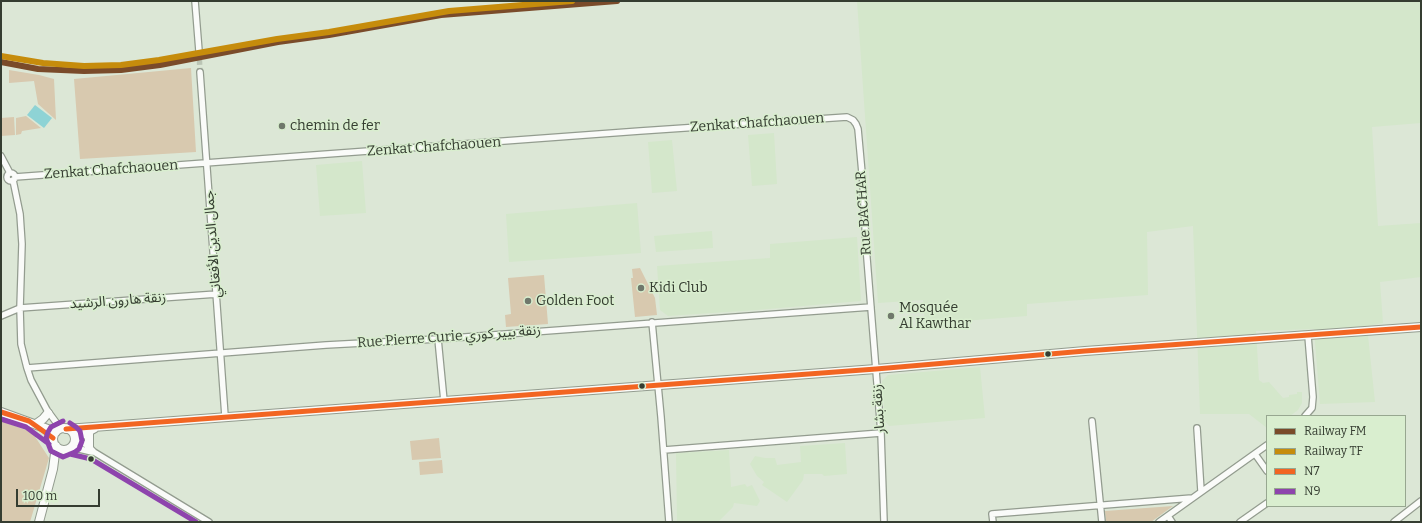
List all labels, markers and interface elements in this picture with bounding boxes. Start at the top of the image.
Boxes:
street label: Zenkat Chafchaouen [689,110,825,136]
place label: chemin de fer [290,118,380,134]
marker: chemin de fer [277,121,287,131]
street label: Zenkat Chafchaouen [366,134,502,160]
street label: Zenkat Chafchaouen [43,157,179,183]
street label: Rue BACHAR [853,170,875,256]
street label: جمال الدين الأفغاني [201,190,225,298]
place label: Kidi Club [649,280,708,296]
marker: Kidi Club [636,283,646,293]
street label: زنقة هارون الرشيد [69,289,167,313]
place label: Golden Foot [536,293,614,309]
marker: Golden Foot [523,296,533,306]
place label: Mosquée Al Kawthar [899,300,971,332]
marker: Mosquée Al Kawthar [886,311,896,321]
street label: Rue Pierre Curie زنقة بيير كوري [357,322,541,352]
unlabelled marker [1043,349,1053,359]
unlabelled marker [637,381,647,391]
street label: زنقة بشار [869,384,889,434]
legend [1266,415,1406,507]
text: Railway FM [1304,424,1367,438]
text: Railway TF [1304,444,1363,458]
unlabelled marker [86,454,96,464]
text: N7 [1304,464,1320,478]
scale bar [18,481,102,507]
text: N9 [1304,484,1321,498]
text: 100 m [23,489,57,503]

